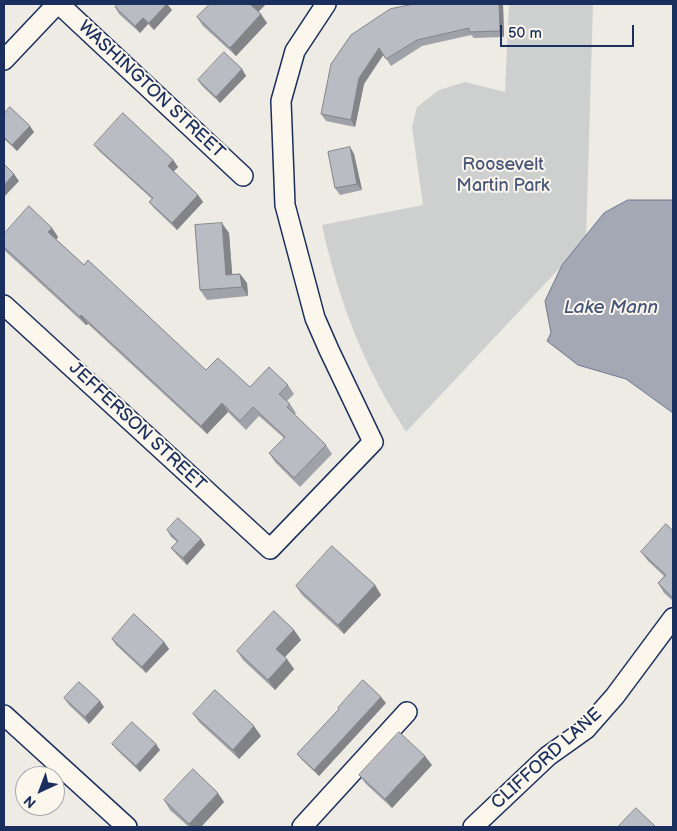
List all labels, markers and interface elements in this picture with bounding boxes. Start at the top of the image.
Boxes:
scale bar [502,15,636,47]
street label: WASHINGTON STREET [73,16,229,164]
text: 50 m [508,24,542,43]
park label: Roosevelt Martin Park [456,154,550,196]
water label: Lake Mann [564,297,658,319]
street label: JEFFERSON STREET [64,358,210,496]
street label: CLIFFORD LANE [487,704,607,814]
north arrow [15,766,65,816]
text: N [20,792,40,811]

